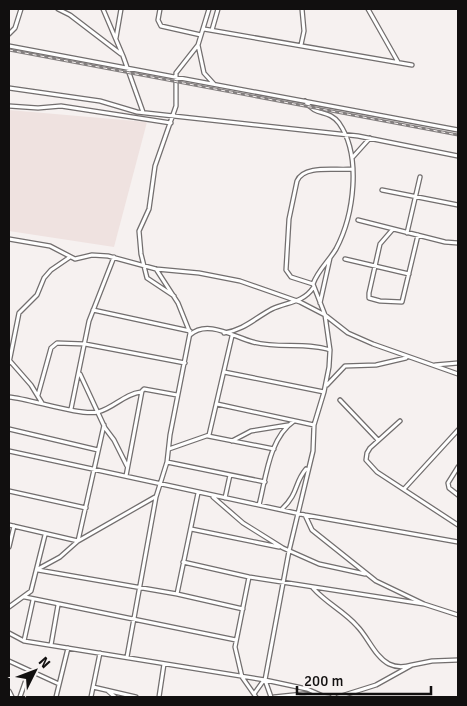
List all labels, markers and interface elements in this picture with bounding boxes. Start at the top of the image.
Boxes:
north arrow [10,646,60,696]
text: N [35,653,54,672]
scale bar [297,664,431,696]
text: 200 m [304,672,344,690]

